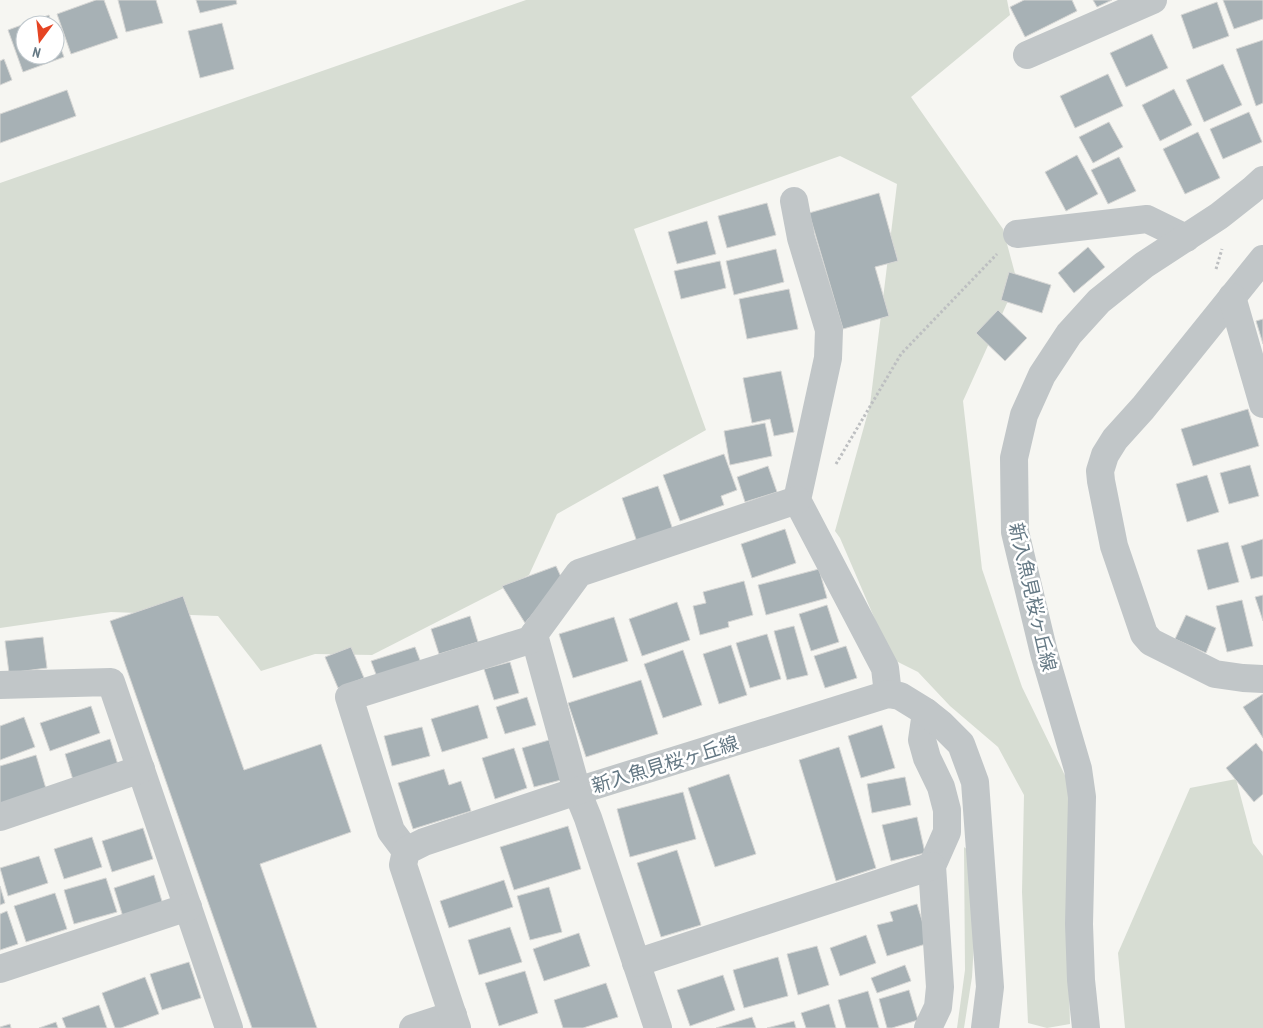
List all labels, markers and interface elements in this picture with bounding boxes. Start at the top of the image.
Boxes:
north arrow [15,15,65,65]
text: N [31,43,43,62]
street label: 新入魚見桜ヶ丘線 [1004,520,1062,674]
street label: 新入魚見桜ヶ丘線 [589,730,741,798]

